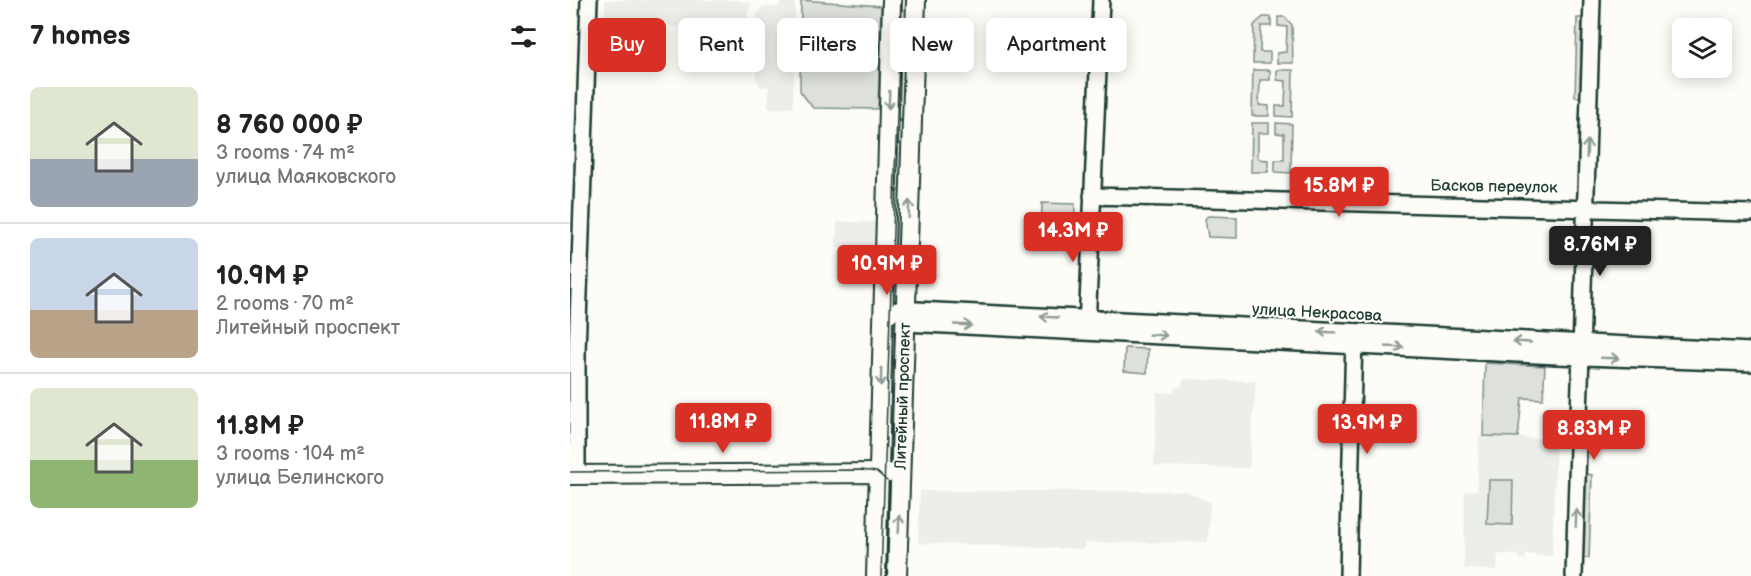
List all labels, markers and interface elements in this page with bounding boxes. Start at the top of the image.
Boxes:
chip: Buy [588,18,666,72]
chip: Rent [678,18,765,72]
chip: Filters [777,18,878,72]
chip: New [890,18,974,72]
chip: Apartment [986,18,1127,72]
map controls [1672,18,1732,78]
button: layers [1672,18,1732,78]
icon: filters [507,20,540,53]
text: 7 homes [30,21,130,52]
one-way arrow [884,90,895,110]
text: 8 760 000 ₽ [216,110,363,141]
icon: home [78,111,150,183]
one-way arrow [1582,140,1593,160]
text: 3 rooms · 74 m² [216,141,355,165]
text: улица Маяковского [216,165,396,189]
pin: 15.8M ₽ [1284,167,1394,218]
text: 15.8M ₽ [1304,174,1374,198]
street label: Басков переулок [1430,176,1558,198]
one-way arrow [903,199,915,219]
pin: 14.3M ₽ [1018,212,1128,263]
text: 14.3M ₽ [1038,219,1108,243]
pin: 8.76M ₽ [1545,226,1655,277]
text: 8.76M ₽ [1563,233,1637,257]
pin: 10.9M ₽ [832,245,942,296]
text: 10.9M ₽ [851,252,923,276]
text: 10.9M ₽ [216,261,309,292]
icon: home [78,262,150,334]
text: 2 rooms · 70 m² [216,292,354,316]
street label: улица Некрасова [1251,300,1383,326]
one-way arrow [1039,311,1059,322]
text: Литейный проспект [216,316,400,340]
one-way arrow [953,320,973,331]
street label: Литейный проспект [891,322,915,471]
one-way arrow [1318,326,1338,337]
one-way arrow [1147,330,1167,341]
one-way arrow [1513,336,1533,347]
one-way arrow [1384,342,1404,353]
one-way arrow [1600,352,1620,363]
one-way arrow [875,366,887,386]
pin: 11.8M ₽ [668,403,778,454]
pin: 13.9M ₽ [1312,404,1422,455]
text: 11.8M ₽ [689,410,757,434]
pin: 8.83M ₽ [1539,410,1649,461]
text: 11.8M ₽ [216,411,304,442]
text: 13.9M ₽ [1332,411,1402,435]
icon: home [78,412,150,484]
text: 8.83M ₽ [1557,417,1631,441]
text: 3 rooms · 104 m² [216,442,365,466]
text: улица Белинского [216,466,384,490]
one-way arrow [1570,508,1581,528]
one-way arrow [893,515,904,535]

